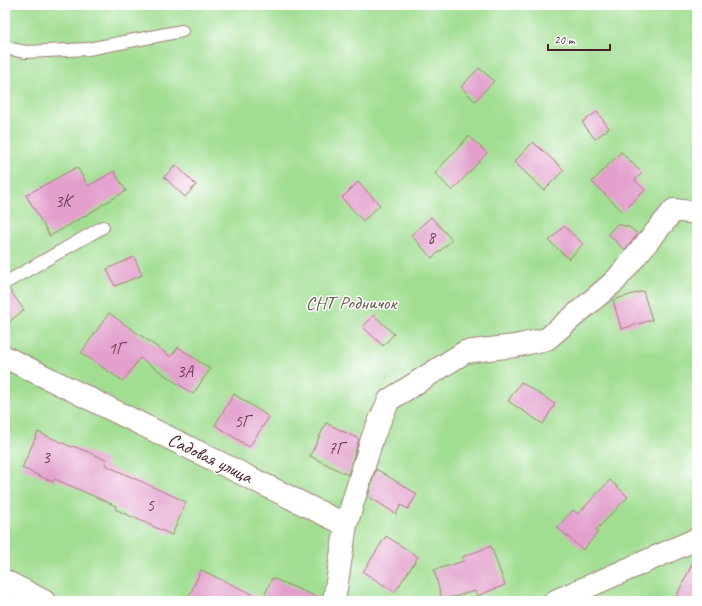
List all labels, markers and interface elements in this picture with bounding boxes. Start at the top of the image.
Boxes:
scale bar [548,26,610,52]
text: 20 m [554,32,576,48]
house number: 3К [55,191,75,212]
house number: 8 [427,227,437,248]
park label: СНТ Родничок [306,291,398,315]
house number: 1Г [108,338,127,359]
house number: 3А [177,361,195,382]
house number: 5Г [234,411,253,432]
street label: Садовая улица [164,427,258,490]
house number: 7Г [328,438,347,459]
house number: 3 [42,447,51,468]
house number: 5 [146,495,155,516]

